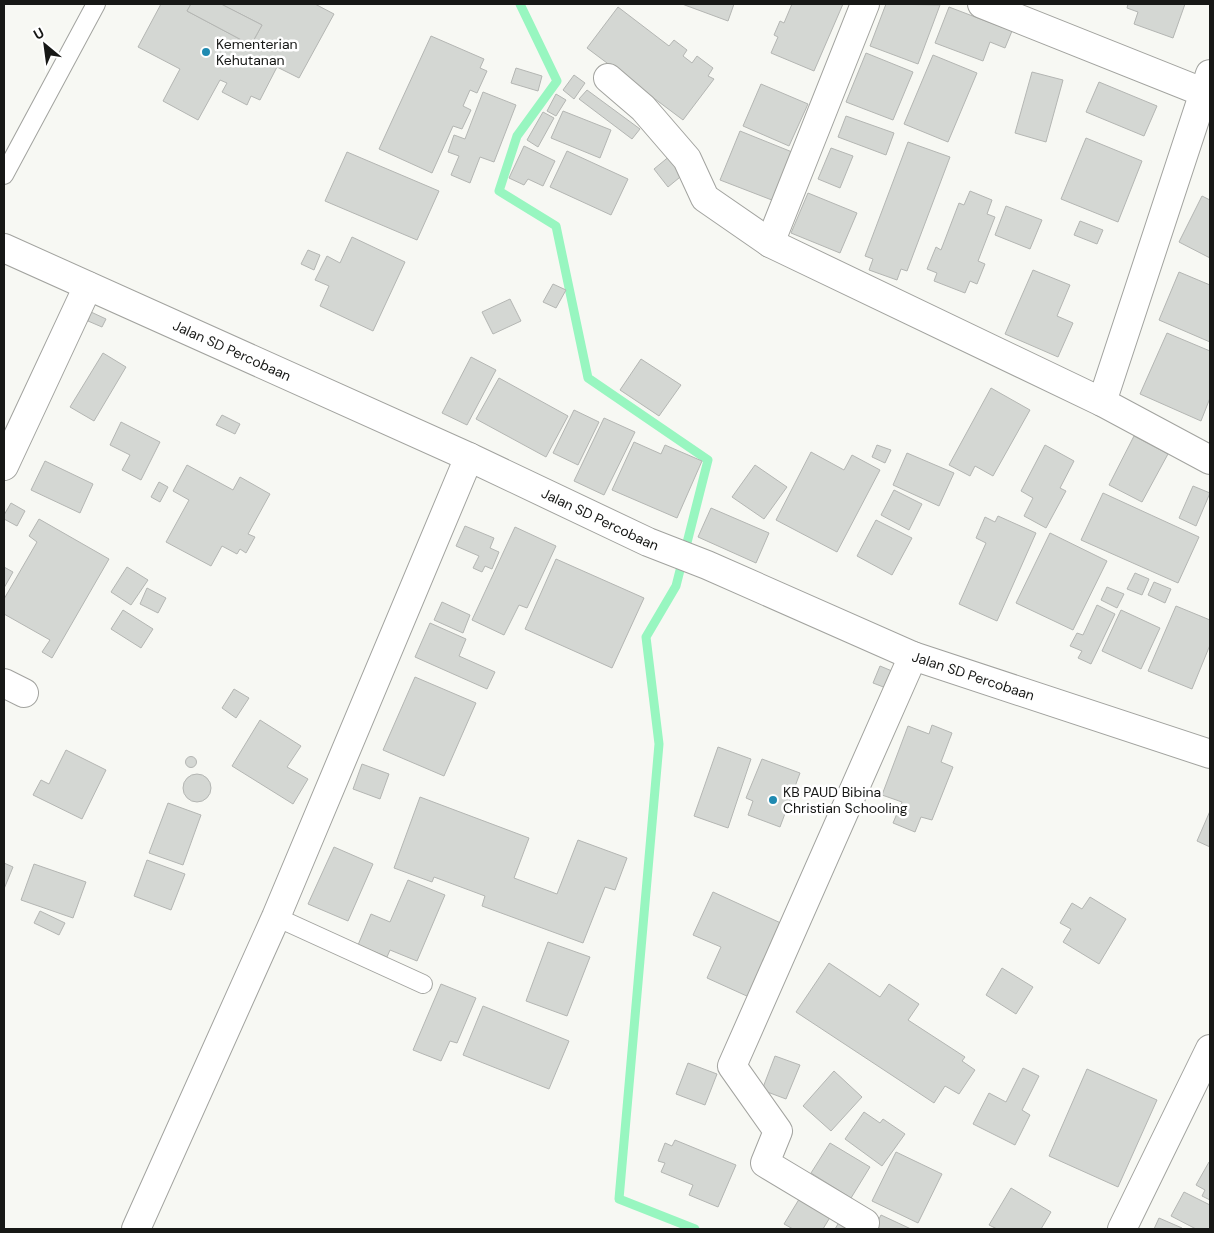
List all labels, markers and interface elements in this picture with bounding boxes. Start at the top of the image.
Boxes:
north arrow [20,20,70,70]
text: U [30,23,47,44]
place label: Kementerian Kehutanan [216,35,298,69]
marker: Kementerian Kehutanan [200,46,212,58]
street label: Jalan SD Percobaan [170,316,294,385]
street label: Jalan SD Percobaan [539,484,661,554]
street label: Jalan SD Percobaan [910,647,1037,704]
place label: KB PAUD Bibina Christian Schooling [783,783,908,817]
marker: KB PAUD Bibina Christian Schooling [767,794,779,806]

